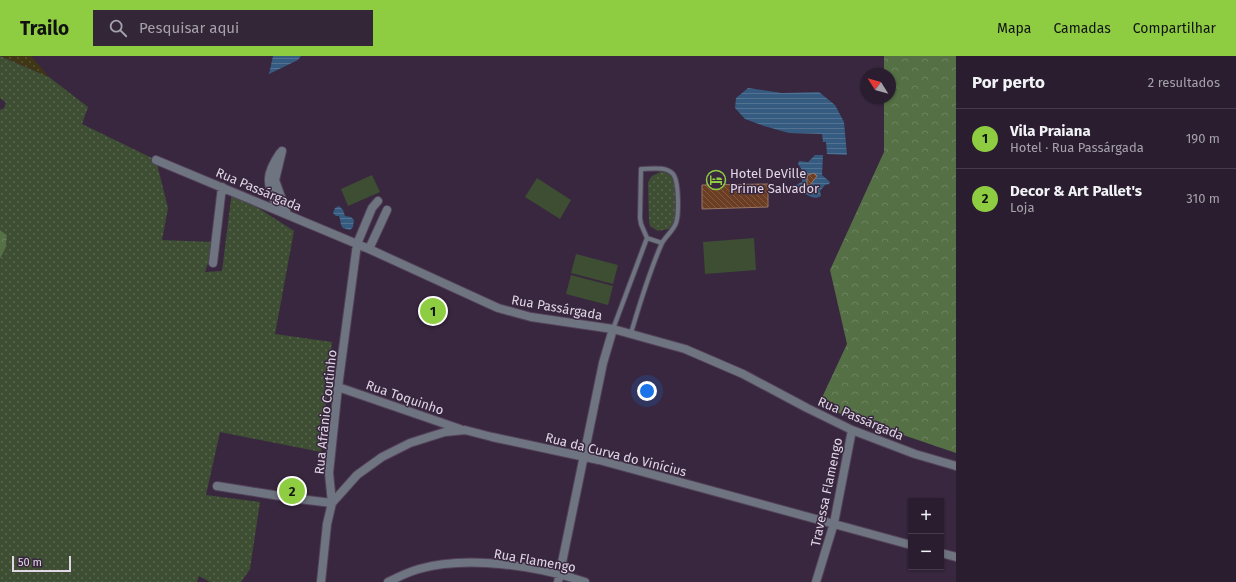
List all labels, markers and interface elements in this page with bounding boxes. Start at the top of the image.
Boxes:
search box [93,10,373,46]
text: Trailo [20,17,69,40]
icon: search [107,17,129,39]
text: Pesquisar aqui [139,19,239,37]
text: Mapa [997,20,1031,37]
text: Camadas [1053,20,1111,37]
text: Compartilhar [1133,20,1216,37]
north arrow [860,68,896,104]
text: Por perto [972,72,1045,93]
text: 2 resultados [1148,75,1220,90]
text: Vila Praiana [1010,122,1091,140]
text: 1 [982,131,988,146]
text: 190 m [1186,131,1220,146]
text: Hotel · Rua Passárgada [1010,140,1144,155]
street label: Rua Passárgada [214,165,304,214]
place label: Hotel DeVille Prime Salvador [730,166,819,196]
hotel icon: Hotel DeVille Prime Salvador [705,169,727,191]
text: Decor & Art Pallet's [1010,182,1142,200]
text: 2 [982,191,988,206]
text: 310 m [1186,191,1220,206]
text: Loja [1010,200,1034,215]
street label: Rua Passárgada [510,292,603,323]
pin: 1 [420,296,446,326]
street label: Rua Afrânio Coutinho [312,349,339,475]
street label: Rua Toquinho [364,377,446,418]
your location [637,381,657,401]
street label: Rua Passárgada [816,394,906,443]
street label: Rua da Curva do Vinícius [544,430,688,479]
street label: Travessa Flamengo [808,436,845,548]
pin: 2 [279,476,305,506]
map controls [908,498,944,570]
button: + [908,498,944,534]
button: − [908,534,944,570]
street label: Rua Flamengo [493,546,577,575]
scale bar [12,554,71,573]
text: 50 m [18,556,42,569]

